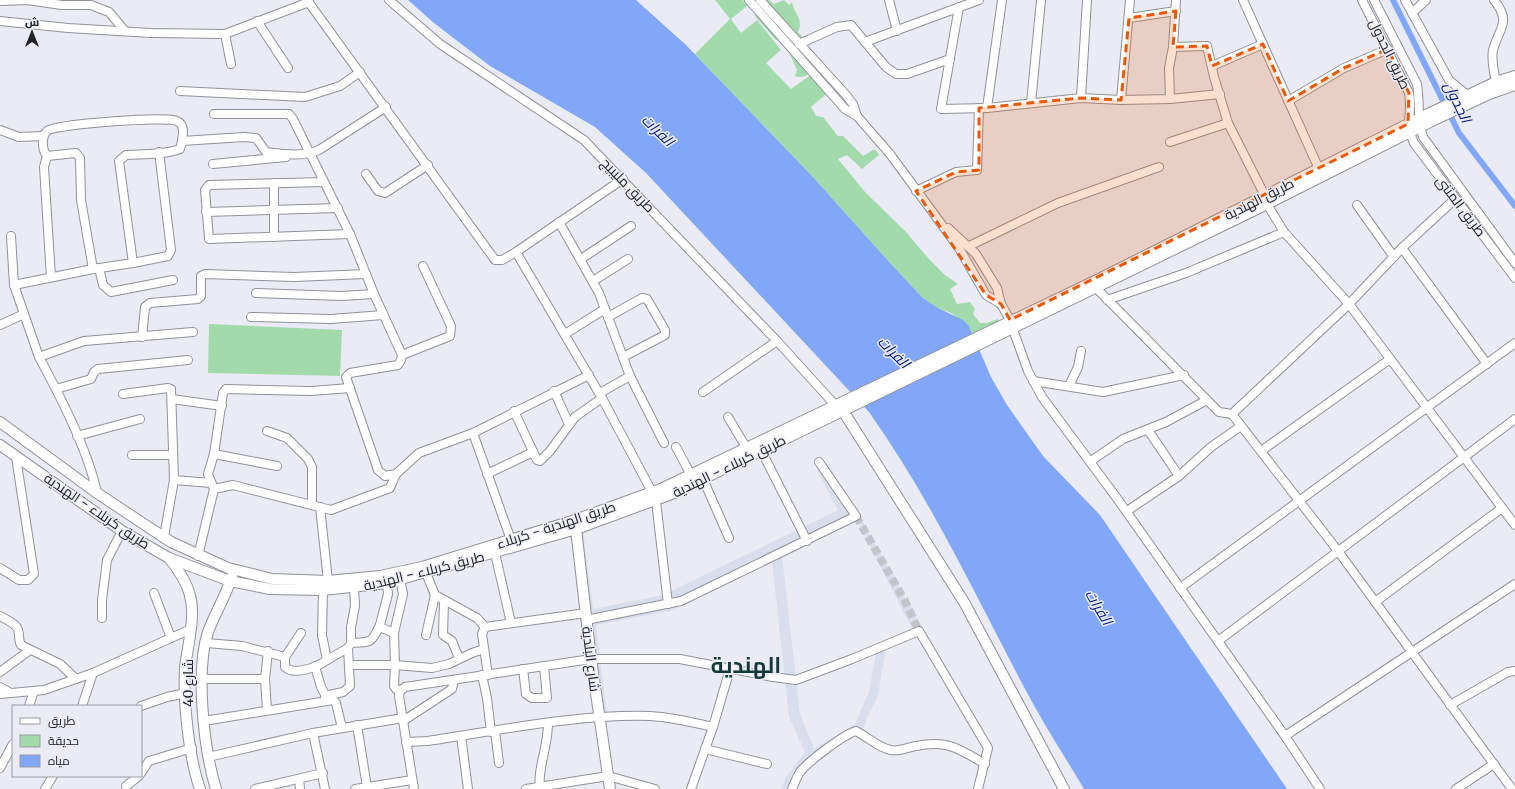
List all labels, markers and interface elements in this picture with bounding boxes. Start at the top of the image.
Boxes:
north arrow [12,12,52,52]
text: ش [25,15,39,29]
street label: طريق الجدول [1365,16,1415,92]
water label: الجدول [1440,78,1477,127]
water label: الفرات [638,110,680,151]
street label: طريق مليبيج [597,154,659,216]
street label: طريق المثنى [1432,172,1490,240]
street label: طريق الهندية [1221,174,1297,224]
water label: الفرات [874,332,916,374]
street label: طريق كربلاء - الهندية [669,431,789,501]
street label: طريق كربلاء - الهندية [41,469,153,553]
street label: طريق الهندية - كربلاء [494,497,618,553]
street label: طريق كربلاء - الهندية [362,547,486,595]
water label: الفرات [1081,586,1118,630]
street label: شارع البلدية [578,625,604,693]
district label: الهندية [711,651,781,679]
street label: شارع 40 [179,659,197,707]
legend [12,705,142,777]
text: طريق [48,713,76,728]
text: حديقة [48,733,79,748]
text: مياه [48,753,70,768]

